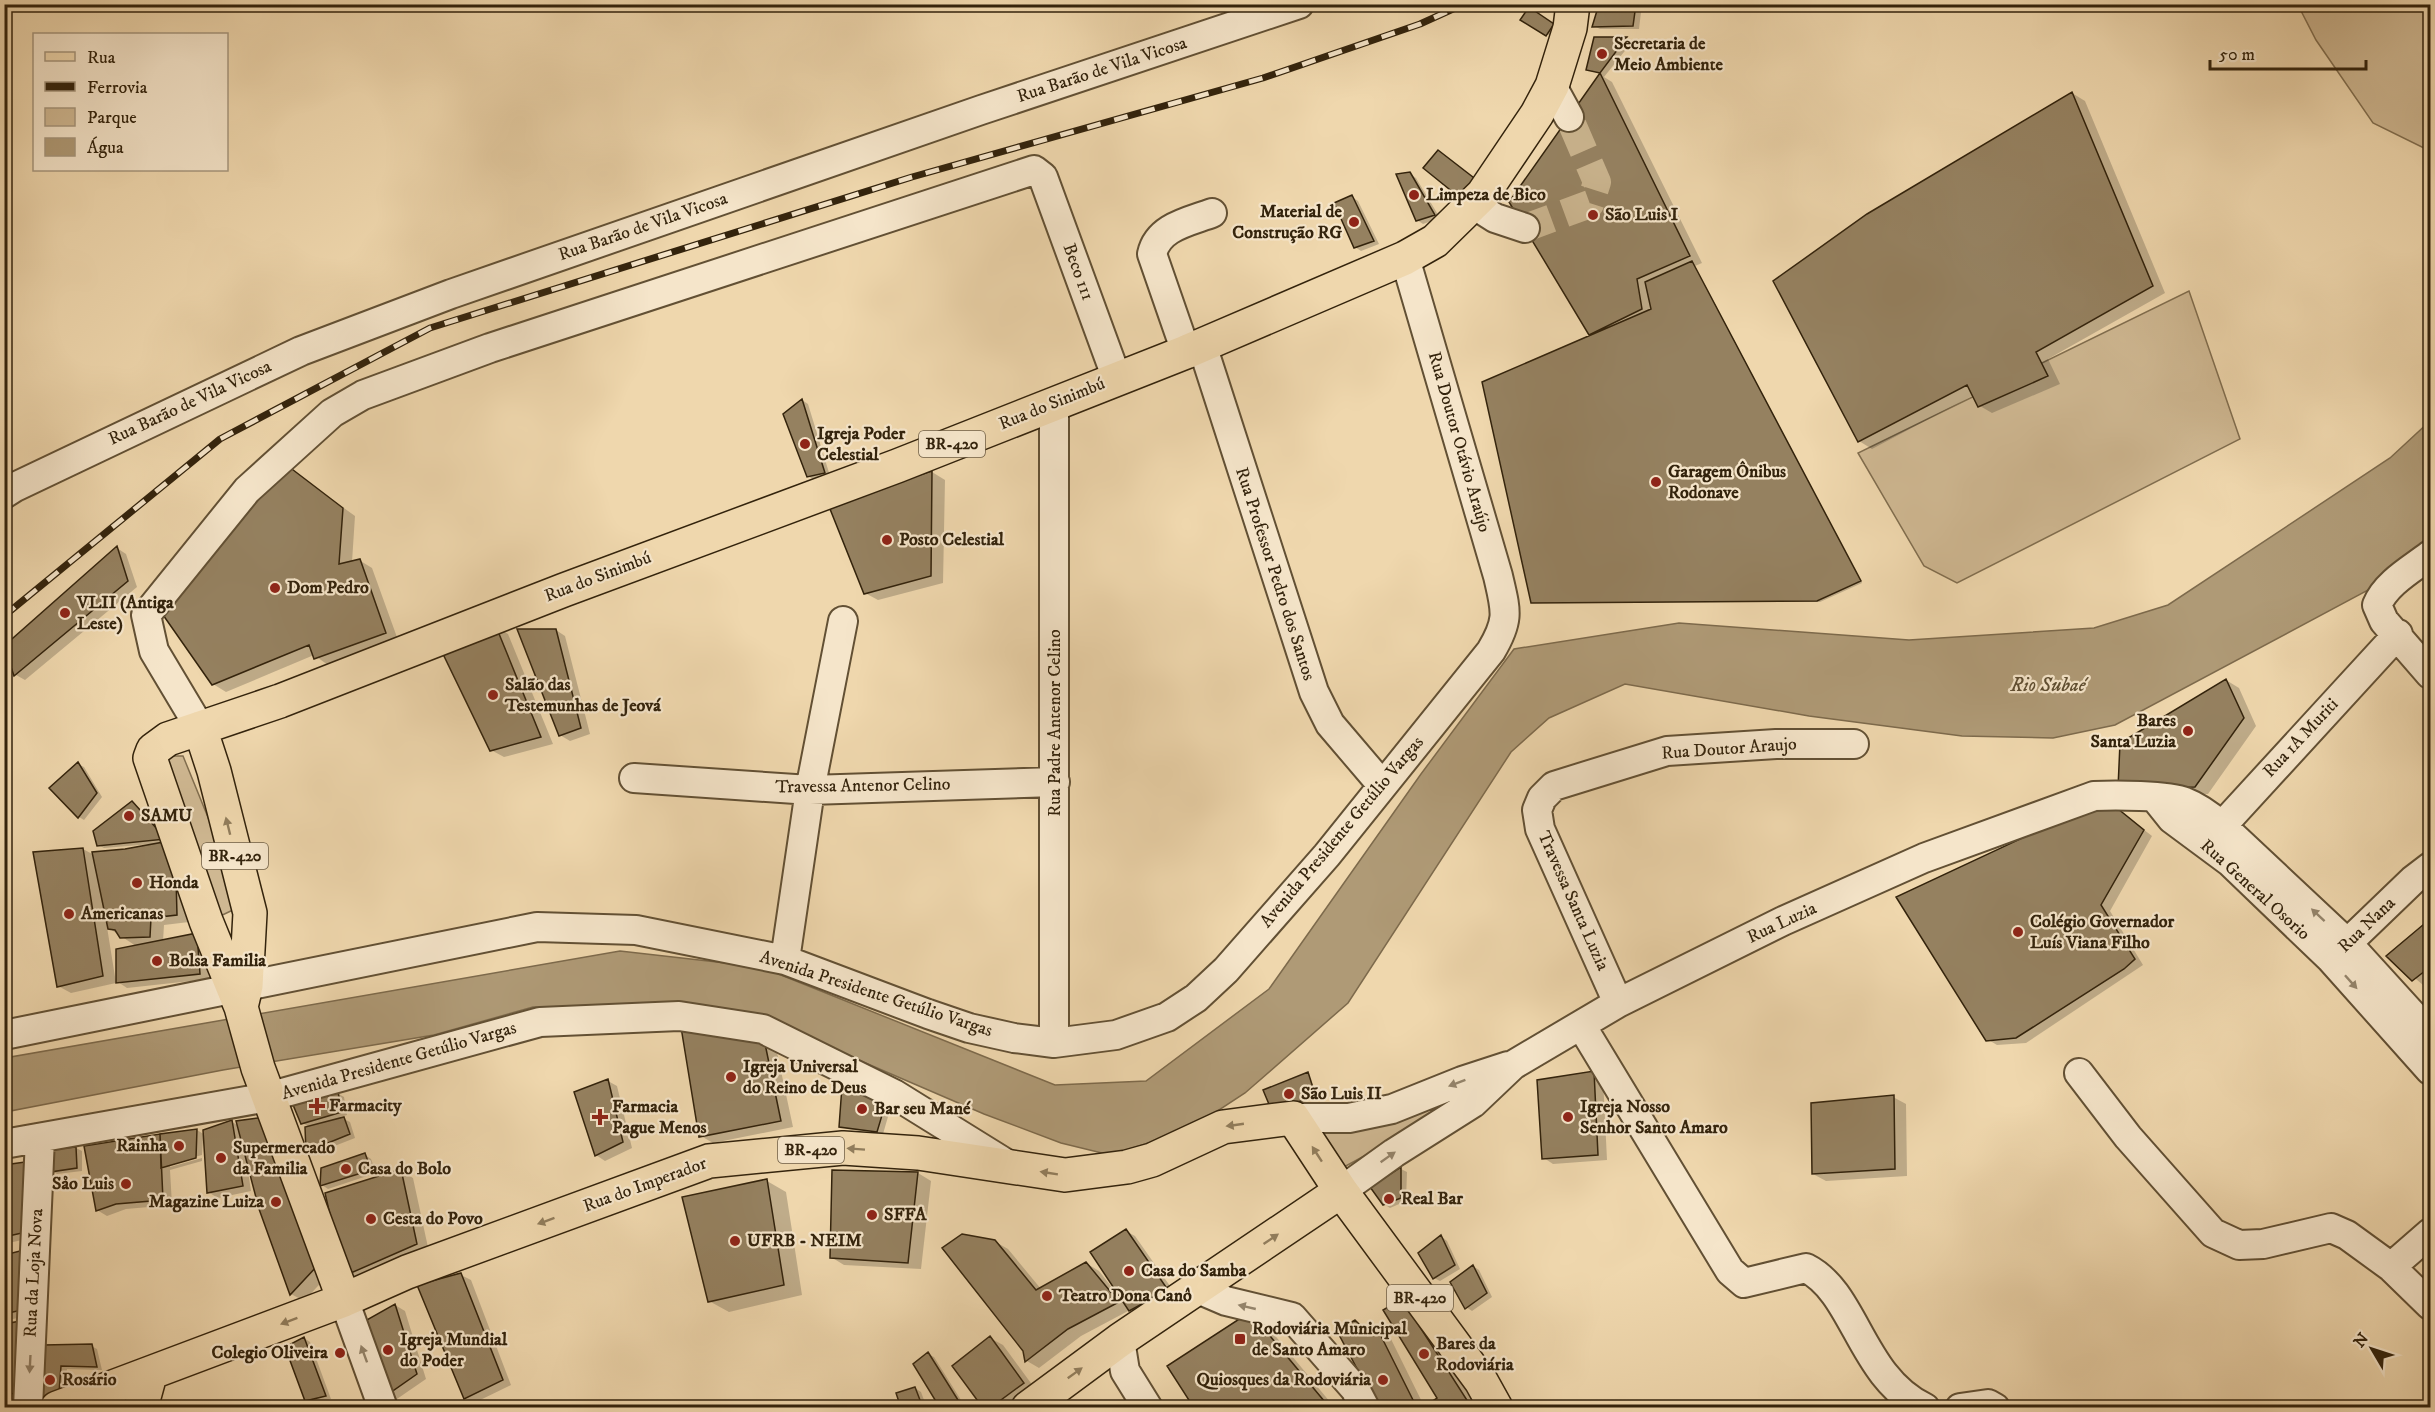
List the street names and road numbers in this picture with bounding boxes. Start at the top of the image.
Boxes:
street label: Rua Barão de Vila Vicosa [1014,32,1190,108]
street label: Rua Barão de Vila Vicosa [556,188,731,266]
street label: Beco 111 [1058,240,1098,304]
street label: Rua Doutor Otávio Araújo [1423,349,1495,535]
street label: Rua Barão de Vila Vicosa [105,355,275,450]
street label: Rua do Sinimbú [996,373,1109,435]
road number: BR-420 [919,431,985,457]
street label: Rua Professor Pedro dos Santos [1230,465,1320,683]
street label: Rua do Sinimbú [542,546,655,607]
street label: Rua Padre Antenor Celino [1044,629,1066,817]
street label: Rua 1A Muriti [2259,694,2343,782]
street label: Avenida Presidente Getúlio Vargas [1255,732,1429,932]
street label: Rua Doutor Araujo [1661,733,1798,765]
street label: Travessa Antenor Celino [775,773,951,799]
street label: Travessa Santa Luzia [1532,828,1614,974]
street label: Rua General Osorio [2196,835,2315,945]
road number: BR-420 [202,843,268,869]
street label: Rua Nana [2334,892,2401,958]
street label: Rua Luzia [1744,897,1820,949]
street label: Avenida Presidente Getúlio Vargas [757,946,995,1042]
street label: Avenida Presidente Getúlio Vargas [279,1017,519,1105]
road number: BR-420 [778,1137,844,1163]
street label: Rua do Imperador [580,1152,710,1218]
street label: Rua da Loja Nova [20,1208,48,1338]
road number: BR-420 [1387,1285,1453,1311]

